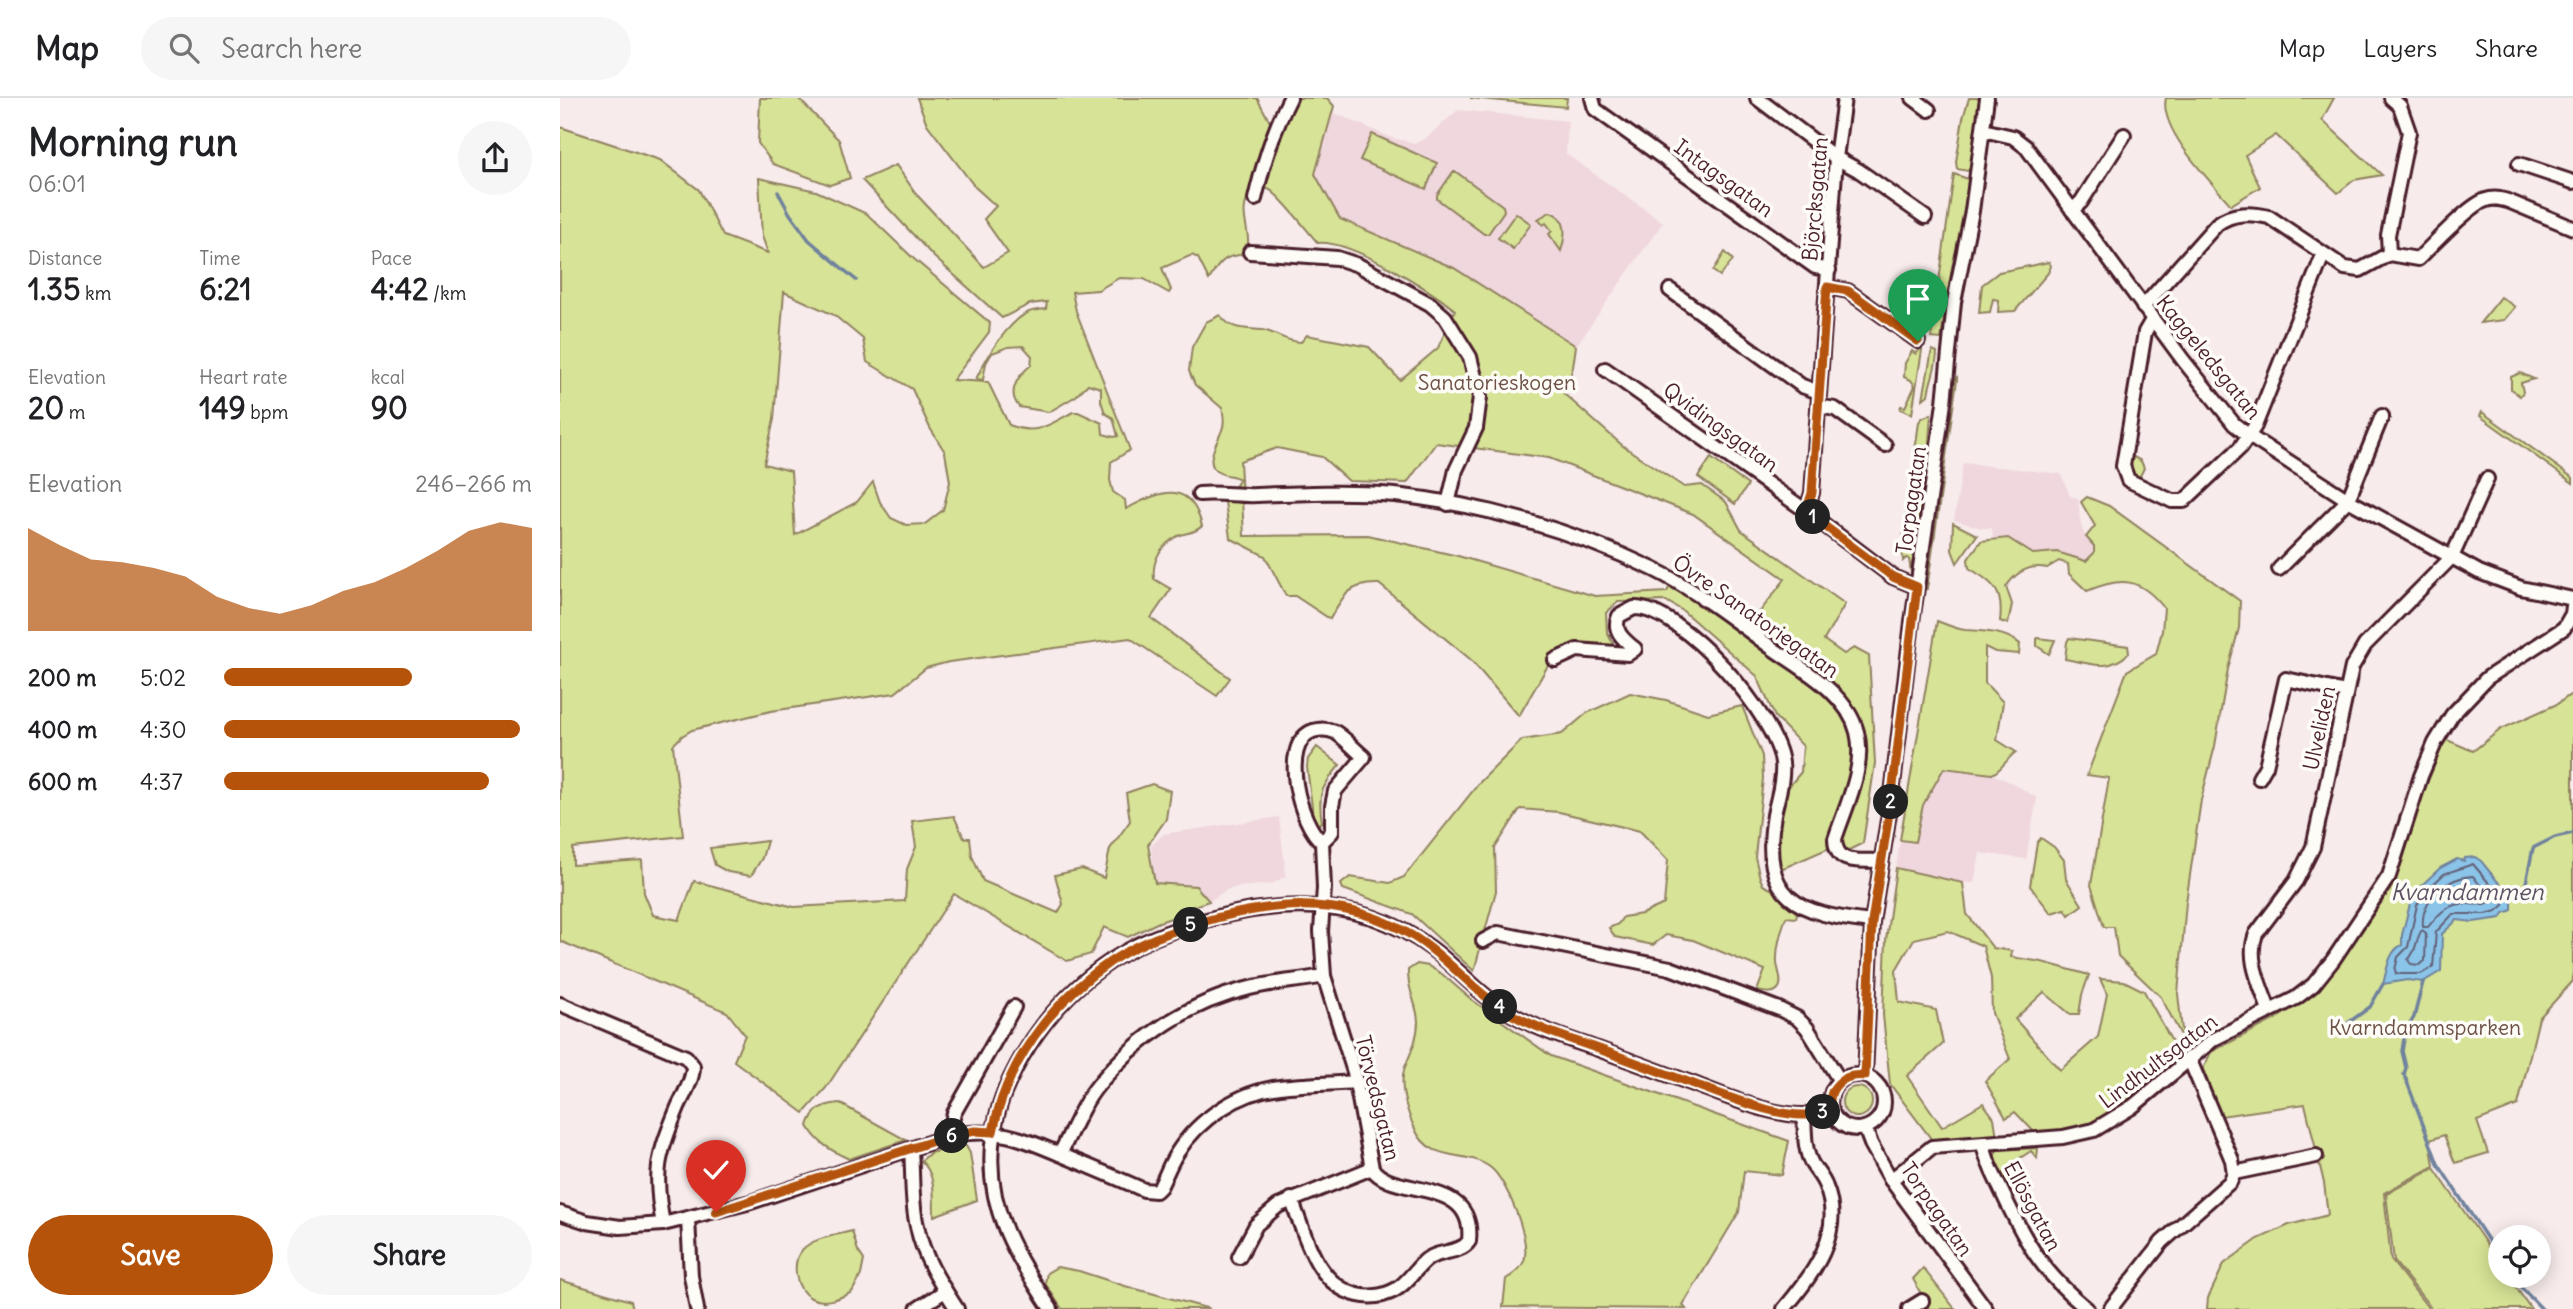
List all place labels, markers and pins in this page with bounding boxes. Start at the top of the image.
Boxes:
pin [1888,269,1948,341]
pin: 1 [1796,500,1830,534]
pin: 2 [1874,784,1908,820]
pin: 5 [1174,908,1208,942]
pin: 4 [1482,990,1518,1024]
pin: 3 [1806,1094,1840,1130]
pin: 6 [934,1118,970,1154]
pin [686,1140,746,1212]

